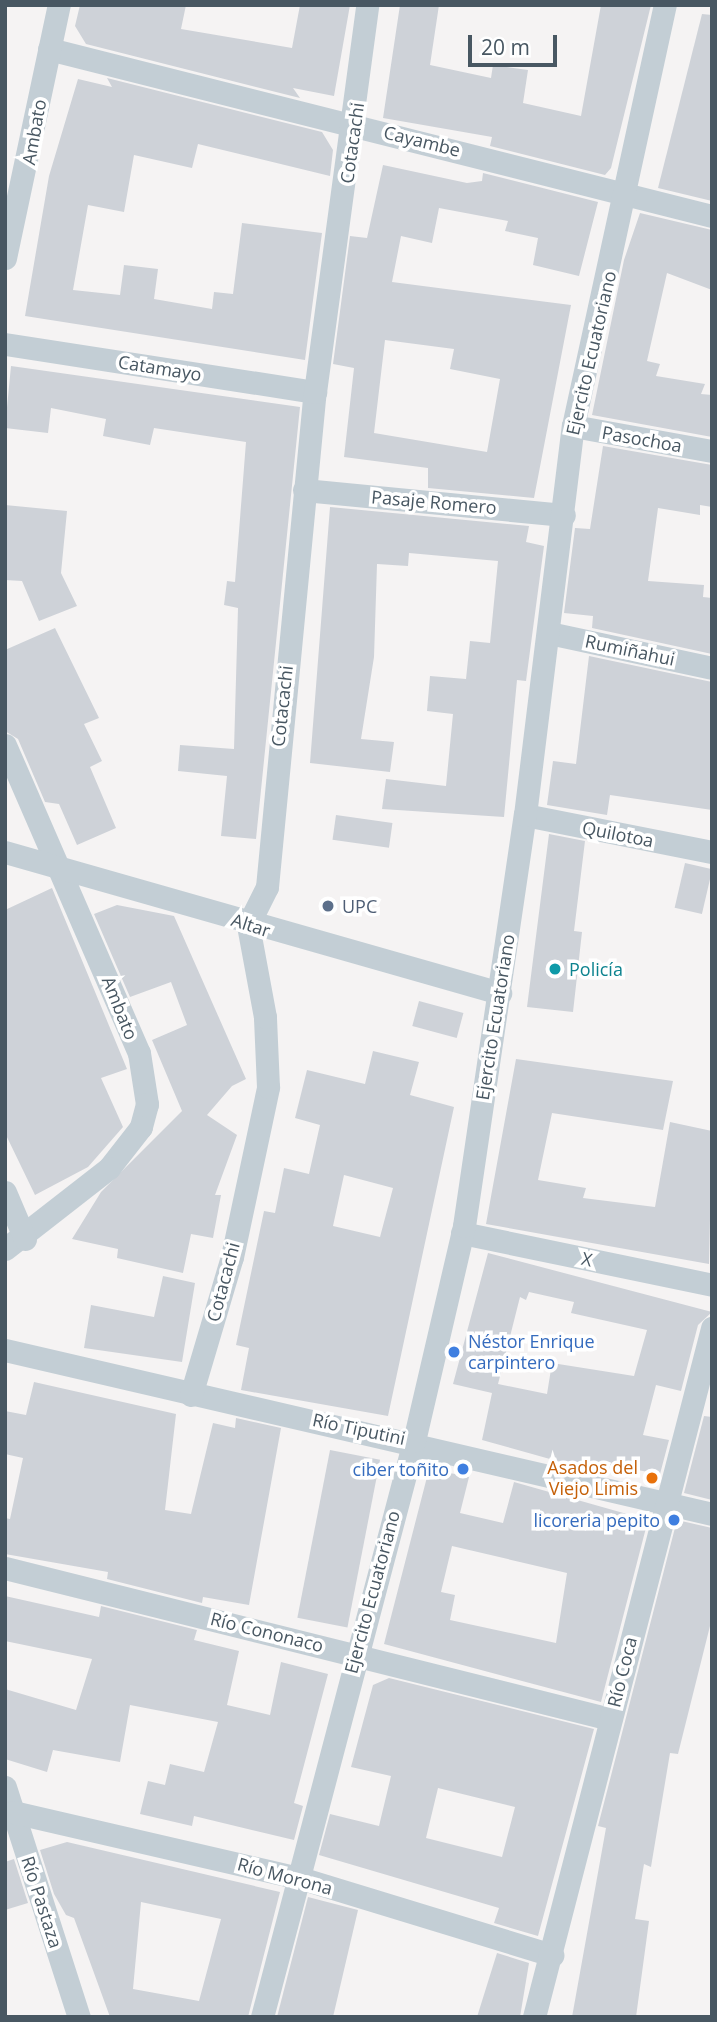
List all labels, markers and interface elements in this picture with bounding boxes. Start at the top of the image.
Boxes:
scale bar [472,21,561,65]
text: 20 m [481,33,530,61]
street label: Ambato [18,97,50,167]
street label: Cotacachi [336,101,368,185]
street label: Cayambe [381,121,463,161]
street label: Ejercito Ecuatoriano [562,269,620,437]
street label: Catamayo [117,351,203,385]
street label: Pasochoa [600,421,684,457]
street label: Pasaje Romero [370,486,498,518]
street label: Rumiñahui [583,630,677,670]
street label: Cotacachi [267,664,297,748]
street label: Quilotoa [581,817,655,851]
place label: UPC [342,895,377,917]
marker: UPC [320,898,336,914]
street label: Altar [229,909,273,941]
street label: Ejercito Ecuatoriano [471,932,519,1102]
place label: Policía [569,958,623,980]
marker: Policía [547,961,563,977]
street label: Ambato [98,973,142,1043]
street label: Cotacachi [202,1240,244,1324]
street label: X [580,1247,594,1271]
place label: Néstor Enrique carpintero [468,1331,595,1374]
marker: Néstor Enrique carpintero [446,1344,462,1360]
street label: Río Tiputini [311,1409,407,1449]
place label: Asados del Viejo Limis [547,1457,638,1500]
place label: ciber toñito [353,1458,449,1480]
marker: ciber toñito [455,1461,471,1477]
marker: Asados del Viejo Limis [644,1470,660,1486]
street label: Ejercito Ecuatoriano [340,1508,404,1676]
place label: licoreria pepito [533,1509,660,1531]
marker: licoreria pepito [666,1512,682,1528]
street label: Río Cononaco [208,1608,326,1656]
street label: Río Coca [603,1634,641,1710]
street label: Río Pastaza [17,1853,67,1951]
street label: Río Morona [235,1853,335,1899]

